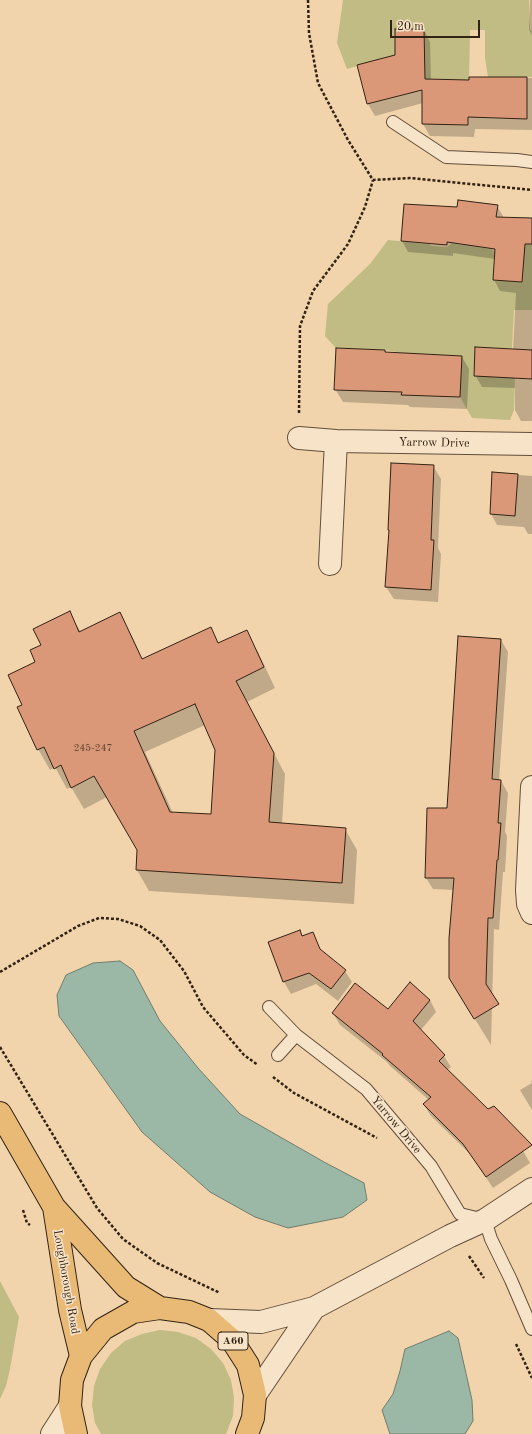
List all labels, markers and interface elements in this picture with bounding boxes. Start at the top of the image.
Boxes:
scale bar [392,12,482,38]
text: 20 m [397,21,424,33]
street label: Yarrow Drive [398,435,470,451]
house number: 245-247 [74,742,112,754]
street label: Yarrow Drive [368,1093,424,1157]
street label: Loughborough Road [50,1229,82,1335]
road number: A60 [218,1332,248,1350]

